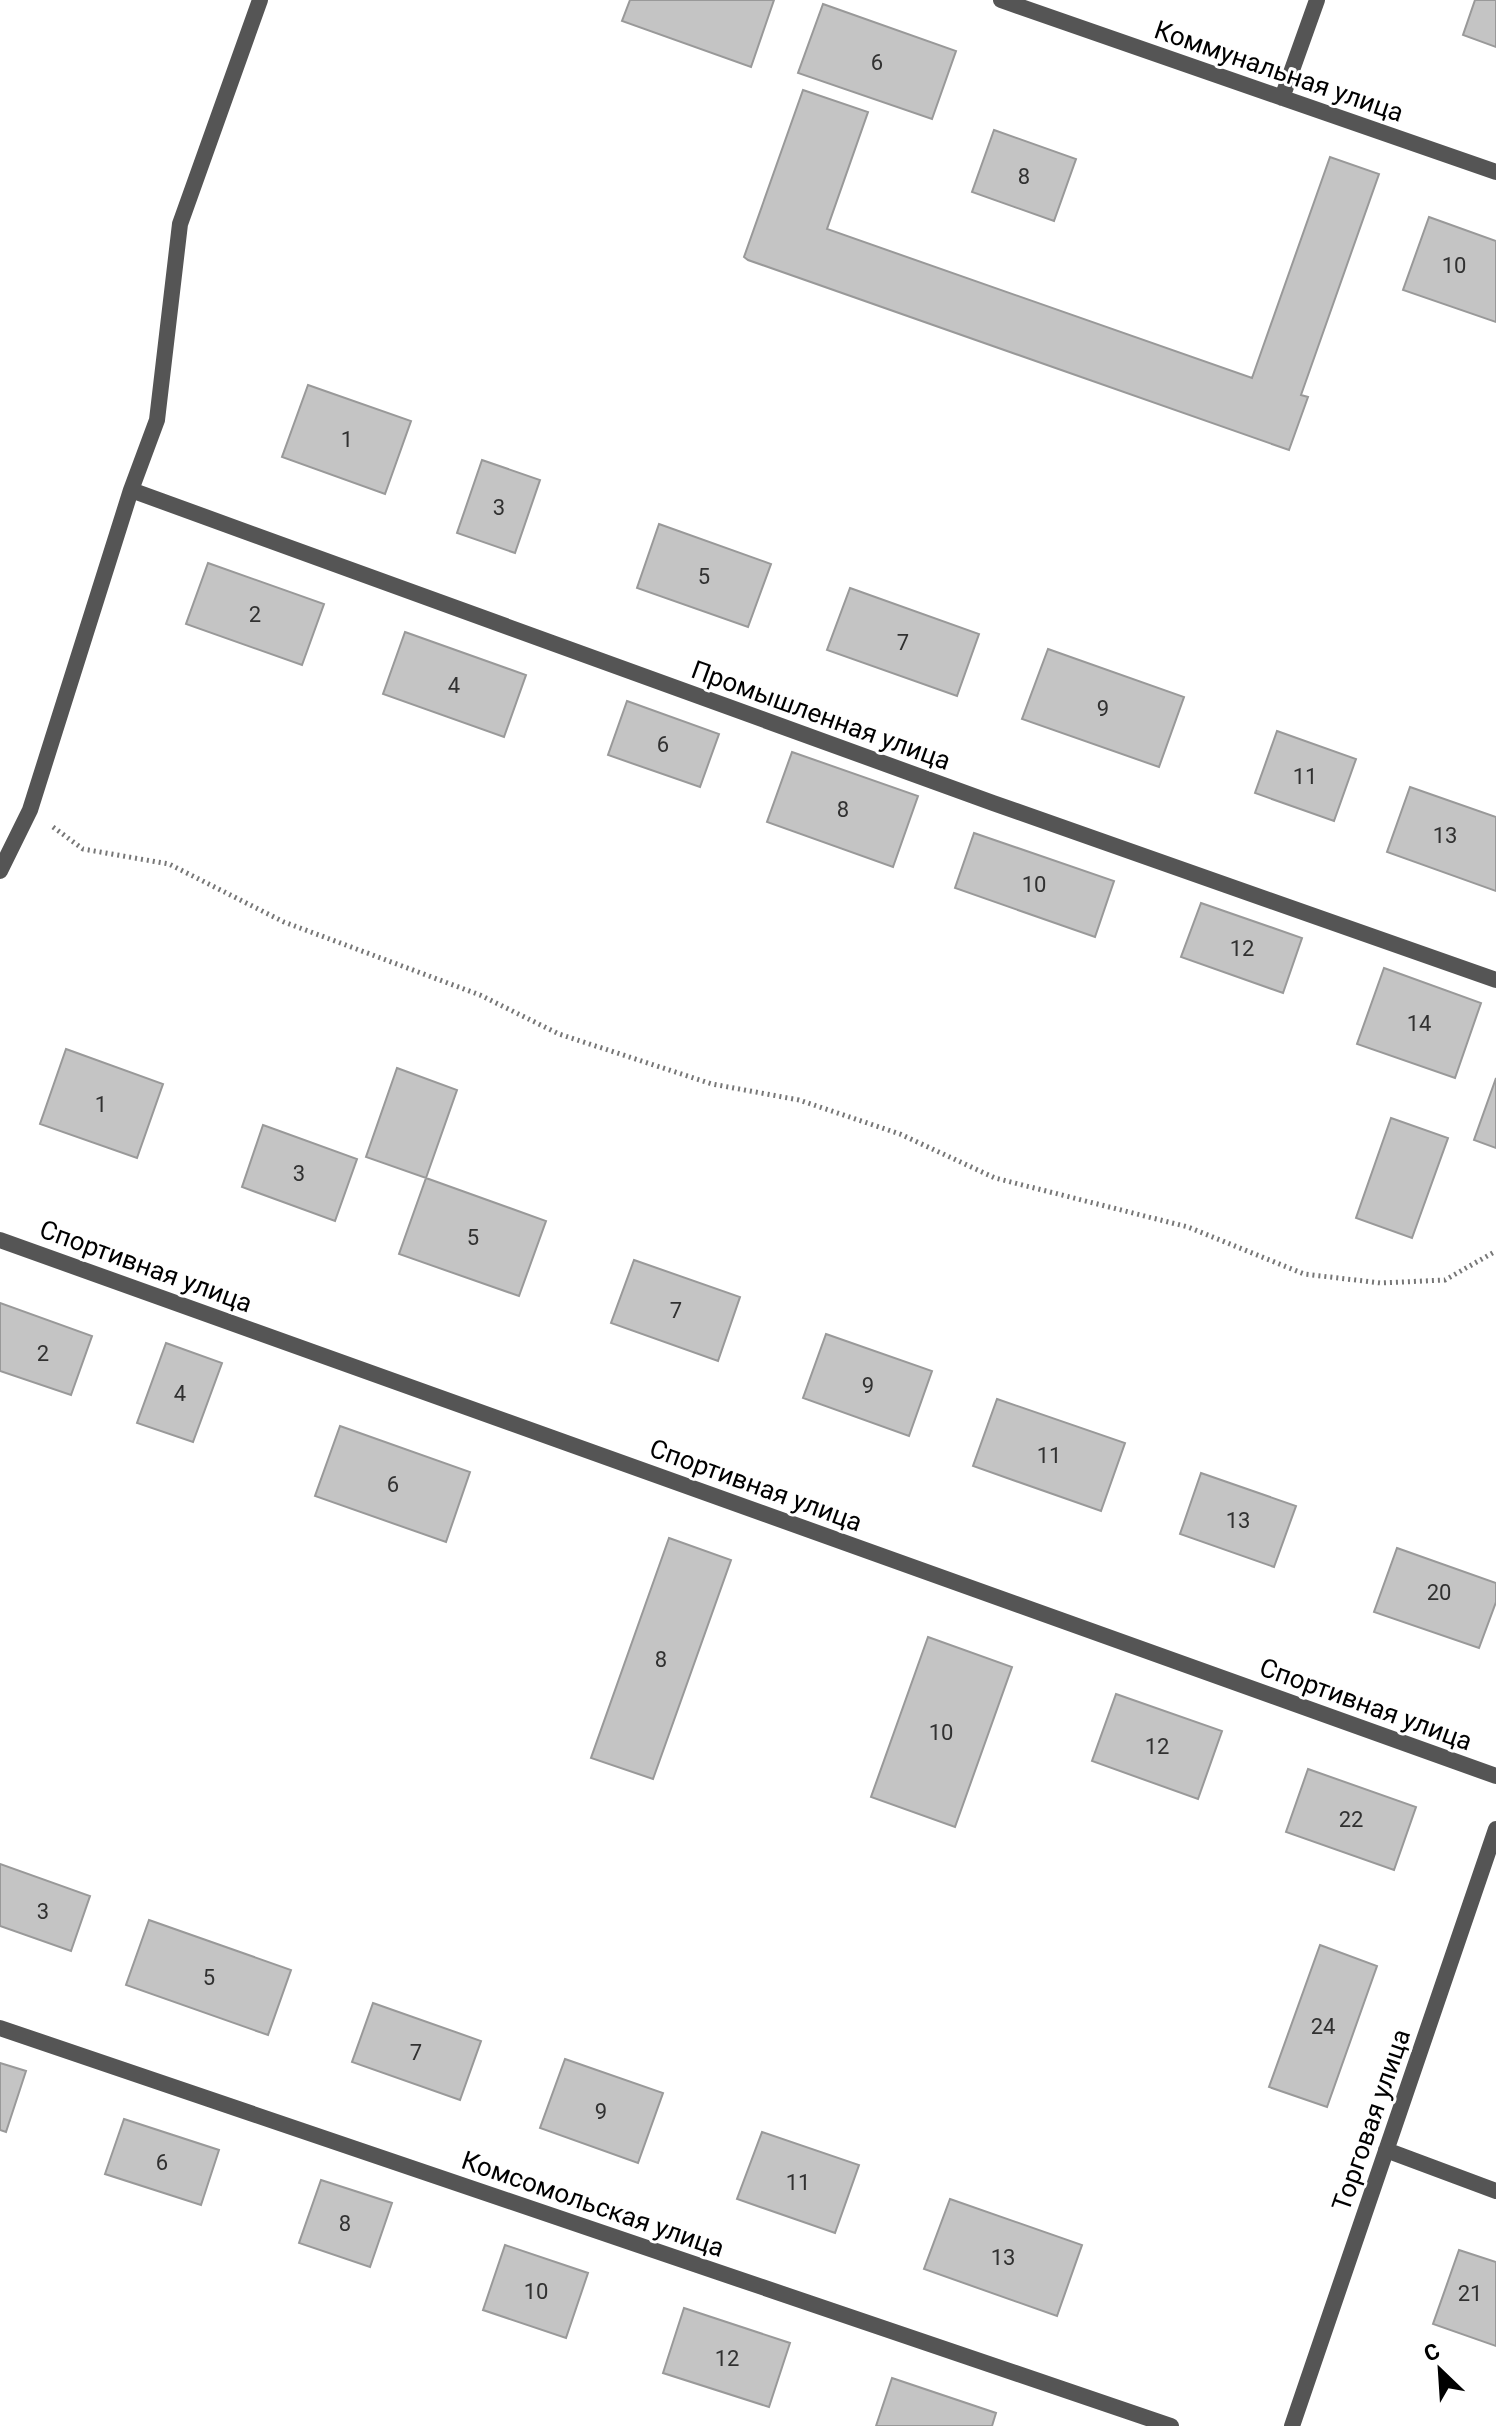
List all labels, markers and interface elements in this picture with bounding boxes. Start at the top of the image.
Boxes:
street label: Коммунальная улица [1150,14,1408,128]
house number: 6 [871,50,883,75]
house number: 8 [1018,164,1030,189]
house number: 10 [1442,253,1466,278]
house number: 1 [341,427,353,452]
house number: 3 [493,495,505,520]
house number: 5 [698,564,710,589]
house number: 2 [249,602,261,627]
house number: 7 [897,630,909,655]
street label: Промышленная улица [687,654,955,776]
house number: 4 [448,673,460,698]
house number: 9 [1097,696,1109,721]
house number: 6 [657,732,669,757]
house number: 11 [1293,764,1317,789]
house number: 8 [837,797,849,822]
house number: 13 [1433,823,1457,848]
house number: 10 [1022,872,1046,897]
house number: 12 [1230,936,1254,961]
house number: 14 [1407,1011,1431,1036]
house number: 1 [95,1092,107,1117]
house number: 3 [293,1161,305,1186]
street label: Спортивная улица [36,1214,256,1318]
house number: 5 [467,1225,479,1250]
house number: 7 [670,1298,682,1323]
house number: 2 [37,1341,49,1366]
house number: 9 [862,1373,874,1398]
house number: 4 [174,1381,186,1406]
street label: Спортивная улица [646,1433,866,1537]
house number: 11 [1037,1443,1061,1468]
house number: 6 [387,1472,399,1497]
house number: 13 [1226,1508,1250,1533]
house number: 20 [1427,1580,1451,1605]
house number: 8 [655,1647,667,1672]
street label: Спортивная улица [1256,1652,1476,1756]
house number: 10 [929,1720,953,1745]
house number: 12 [1145,1734,1169,1759]
house number: 22 [1339,1807,1363,1832]
house number: 3 [37,1899,49,1924]
house number: 5 [203,1965,215,1990]
house number: 24 [1311,2014,1335,2039]
street label: Торговая улица [1326,2025,1416,2215]
house number: 7 [410,2040,422,2065]
house number: 9 [595,2099,607,2124]
street label: Комсомольская улица [458,2145,728,2263]
house number: 6 [156,2150,168,2175]
house number: 11 [786,2170,810,2195]
house number: 8 [339,2211,351,2236]
house number: 13 [991,2245,1015,2270]
house number: 10 [524,2279,548,2304]
house number: 21 [1458,2281,1482,2306]
north arrow [1400,2330,1480,2410]
text: С [1420,2338,1444,2367]
house number: 12 [715,2346,739,2371]

